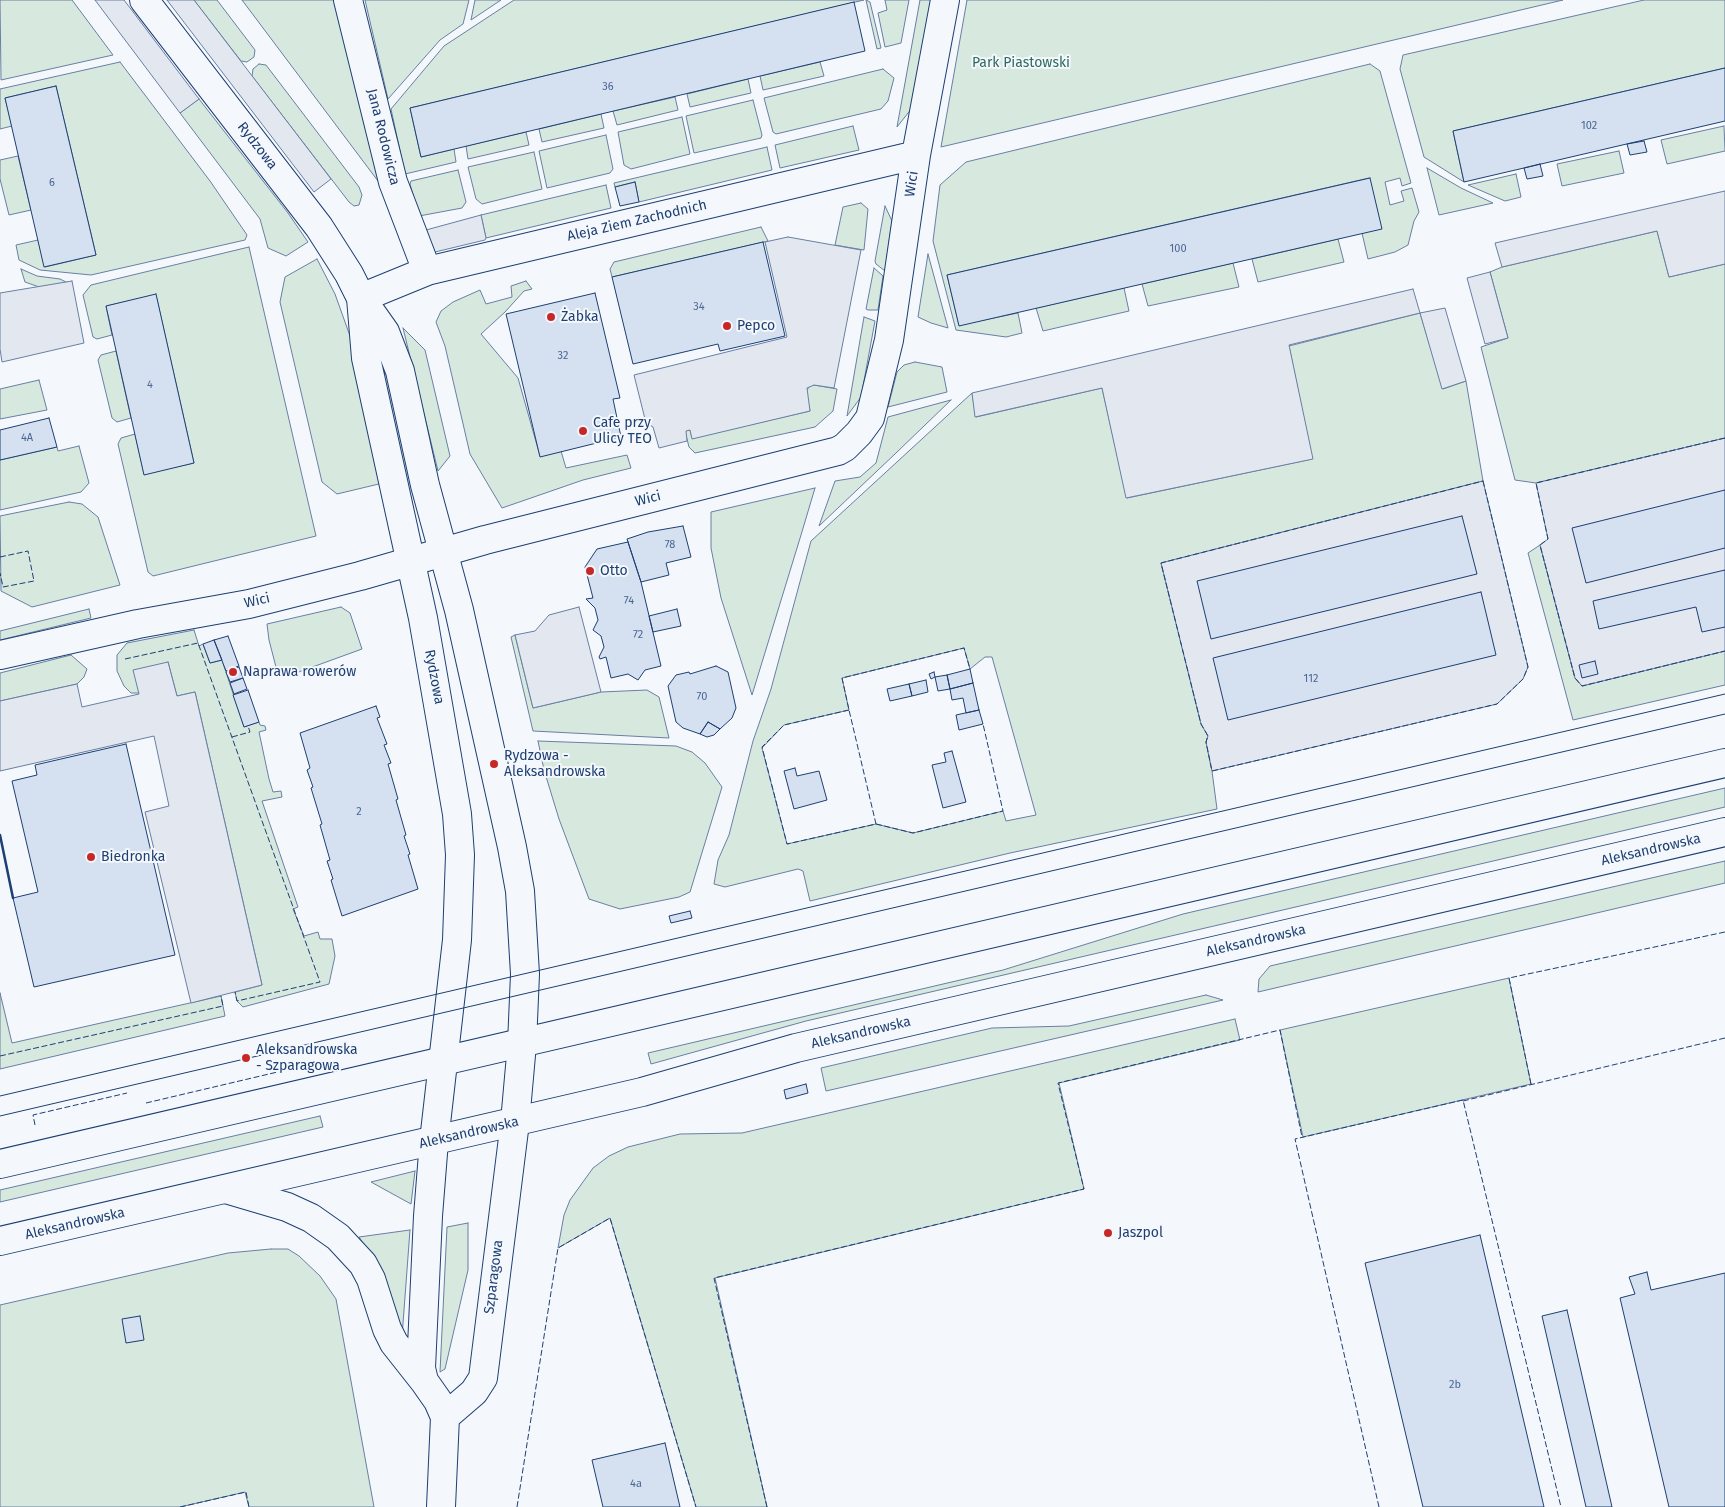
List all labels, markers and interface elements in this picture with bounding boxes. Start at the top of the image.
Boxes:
park label: Park Piastowski [972,55,1070,71]
house number: 36 [602,80,614,94]
street label: Jana Rodowicza [363,87,403,187]
street label: Rydzowa [233,119,281,173]
house number: 102 [1581,119,1597,133]
street label: Wici [902,170,922,198]
house number: 6 [49,176,55,190]
street label: Aleja Ziem Zachodnich [566,197,708,245]
house number: 100 [1169,242,1187,256]
house number: 34 [693,300,705,314]
place label: Żabka [561,309,599,325]
marker: Żabka [545,311,557,323]
place label: Pepco [737,318,775,334]
marker: Pepco [721,320,733,332]
house number: 32 [558,349,568,363]
house number: 4 [147,378,153,392]
place label: Cafe przy Ulicy TEO [593,415,652,448]
marker: Cafe przy Ulicy TEO [577,425,589,437]
house number: 4A [21,431,33,445]
street label: Wici [633,488,663,510]
house number: 78 [665,538,675,552]
place label: Otto [600,563,628,579]
marker: Otto [584,565,596,577]
street label: Wici [242,590,272,612]
house number: 74 [624,594,634,608]
house number: 72 [633,628,643,642]
street label: Rydzowa [420,648,448,706]
place label: Naprawa rowerów [243,664,356,680]
marker: Naprawa rowerów [227,666,239,678]
house number: 112 [1304,672,1318,686]
house number: 70 [697,690,707,704]
place label: Rydzowa - Aleksandrowska [504,748,606,780]
marker: Rydzowa - Aleksandrowska [488,758,500,770]
house number: 2 [356,805,362,819]
street label: Aleksandrowska [1600,830,1702,870]
place label: Biedronka [101,849,165,865]
marker: Biedronka [85,851,97,863]
street label: Aleksandrowska [1205,921,1307,961]
street label: Aleksandrowska [810,1013,912,1053]
place label: Aleksandrowska - Szparagowa [256,1042,358,1074]
marker: Aleksandrowska - Szparagowa [240,1052,252,1064]
street label: Aleksandrowska [418,1113,520,1153]
street label: Aleksandrowska [24,1204,126,1244]
place label: Jaszpol [1118,1225,1163,1241]
marker: Jaszpol [1102,1227,1114,1239]
street label: Szparagowa [481,1239,507,1315]
house number: 2b [1449,1378,1461,1392]
house number: 4a [630,1477,642,1491]

